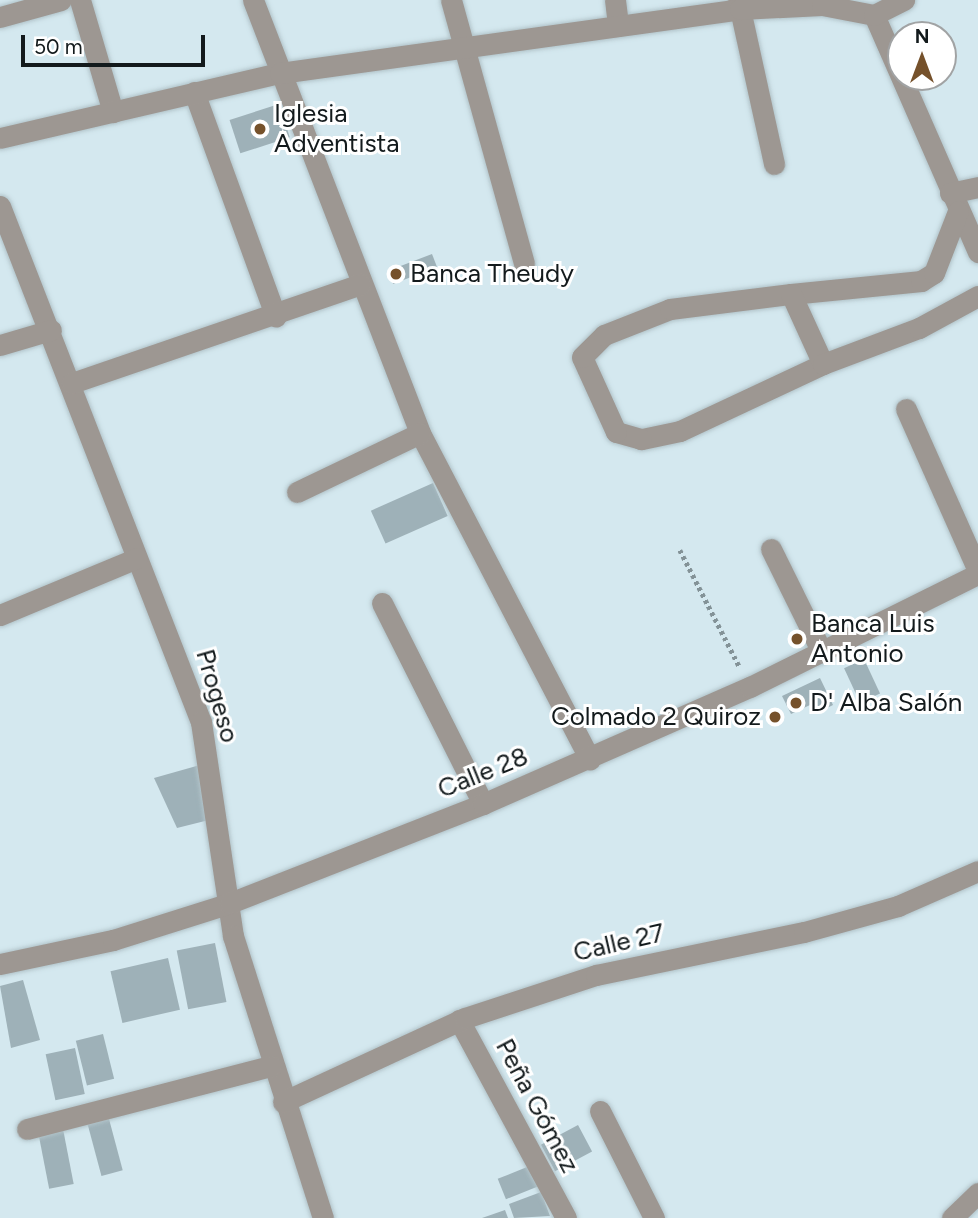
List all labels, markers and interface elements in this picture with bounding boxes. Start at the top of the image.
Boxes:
scale bar [24,21,208,65]
north arrow [887,21,957,91]
text: N [915,25,929,48]
text: 50 m [34,34,83,59]
place label: Iglesia Adventista [274,98,400,160]
marker: Iglesia Adventista [252,121,268,137]
place label: Banca Theudy [410,258,574,290]
marker: Banca Theudy [388,266,404,282]
place label: Banca Luis Antonio [811,608,935,670]
marker: Banca Luis Antonio [789,631,805,647]
street label: Progeso [189,646,245,746]
place label: D' Alba Salón [810,687,962,719]
marker: D' Alba Salón [788,695,804,711]
place label: Colmado 2 Quiroz [551,701,761,733]
marker: Colmado 2 Quiroz [767,709,783,725]
street label: Calle 28 [433,741,533,805]
street label: Calle 27 [570,917,668,969]
street label: Peña Gómez [489,1034,585,1178]

